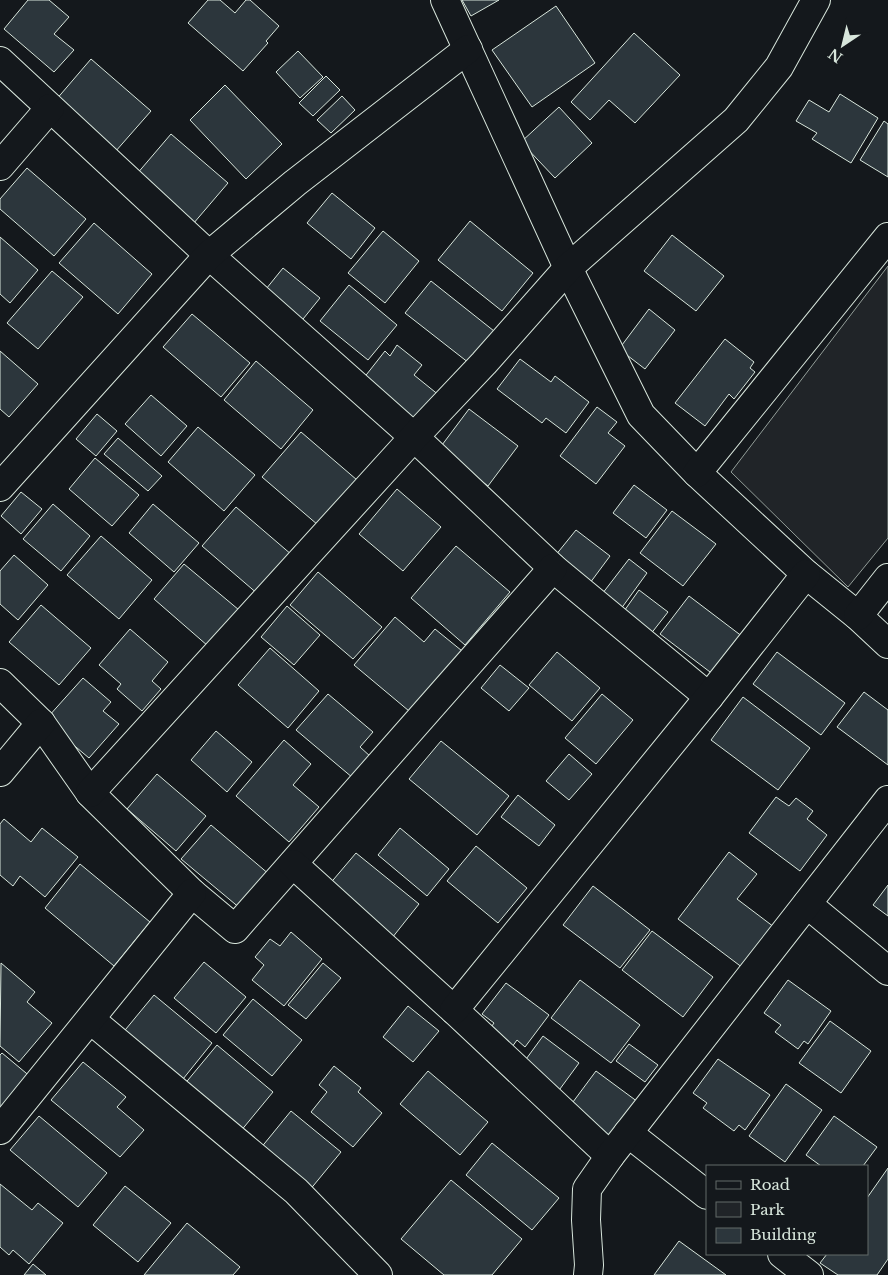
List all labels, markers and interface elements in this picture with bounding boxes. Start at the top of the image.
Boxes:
north arrow [818,20,868,70]
text: N [825,44,846,67]
legend [706,1165,868,1255]
text: Road [750,1175,790,1194]
text: Park [750,1200,786,1219]
text: Building [750,1225,817,1244]

